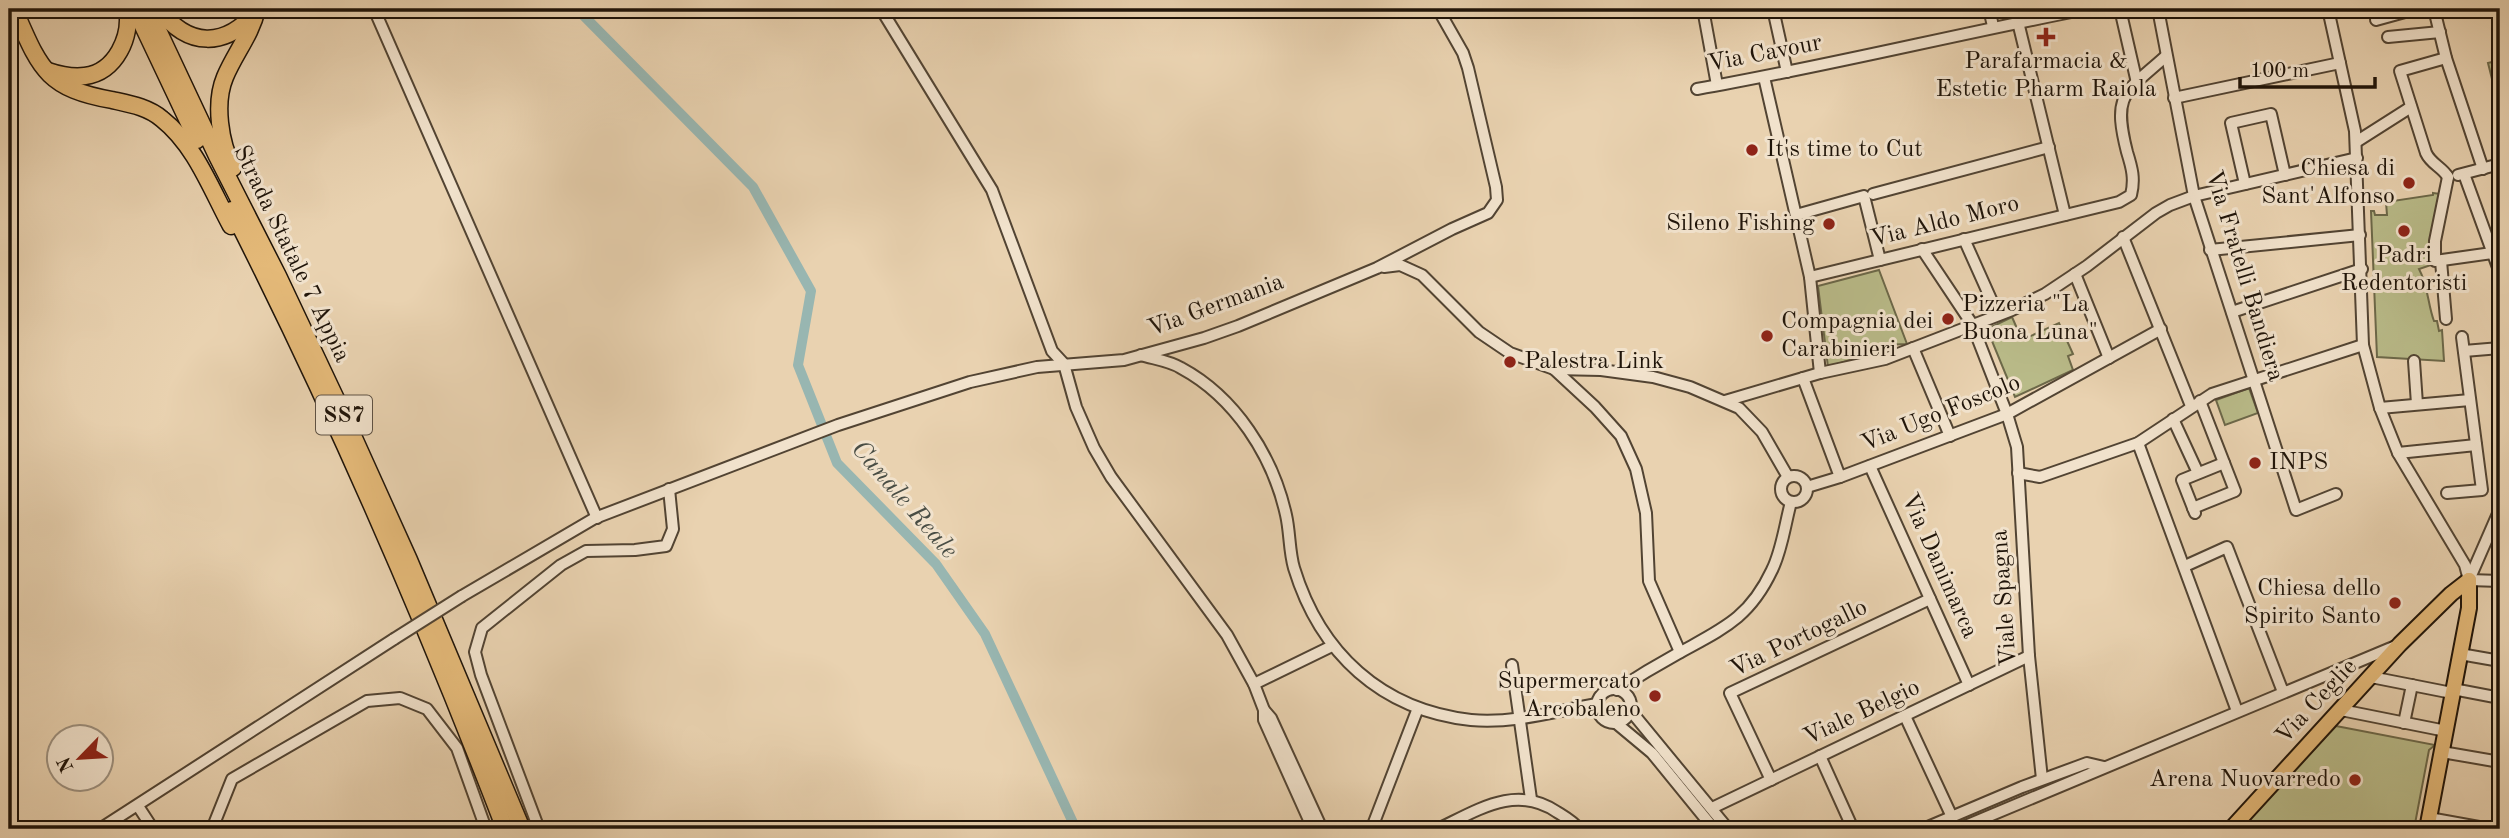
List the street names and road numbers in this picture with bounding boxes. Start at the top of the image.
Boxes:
street label: Via Cavour [1706,31,1824,77]
street label: Strada Statale 7 Appia [228,142,354,366]
street label: Via Fratelli Bandiera [2200,168,2288,384]
street label: Via Aldo Moro [1868,192,2022,252]
street label: Via Germania [1145,270,1287,342]
street label: Via Ugo Foscolo [1858,371,2024,457]
road number: SS7 [316,396,372,434]
street label: Via Danimarca [1896,490,1982,642]
street label: Viale Spagna [1988,529,2022,667]
street label: Via Portogallo [1727,595,1871,683]
street label: Via Ceglie [2272,655,2362,749]
street label: Viale Belgio [1800,676,1924,750]

